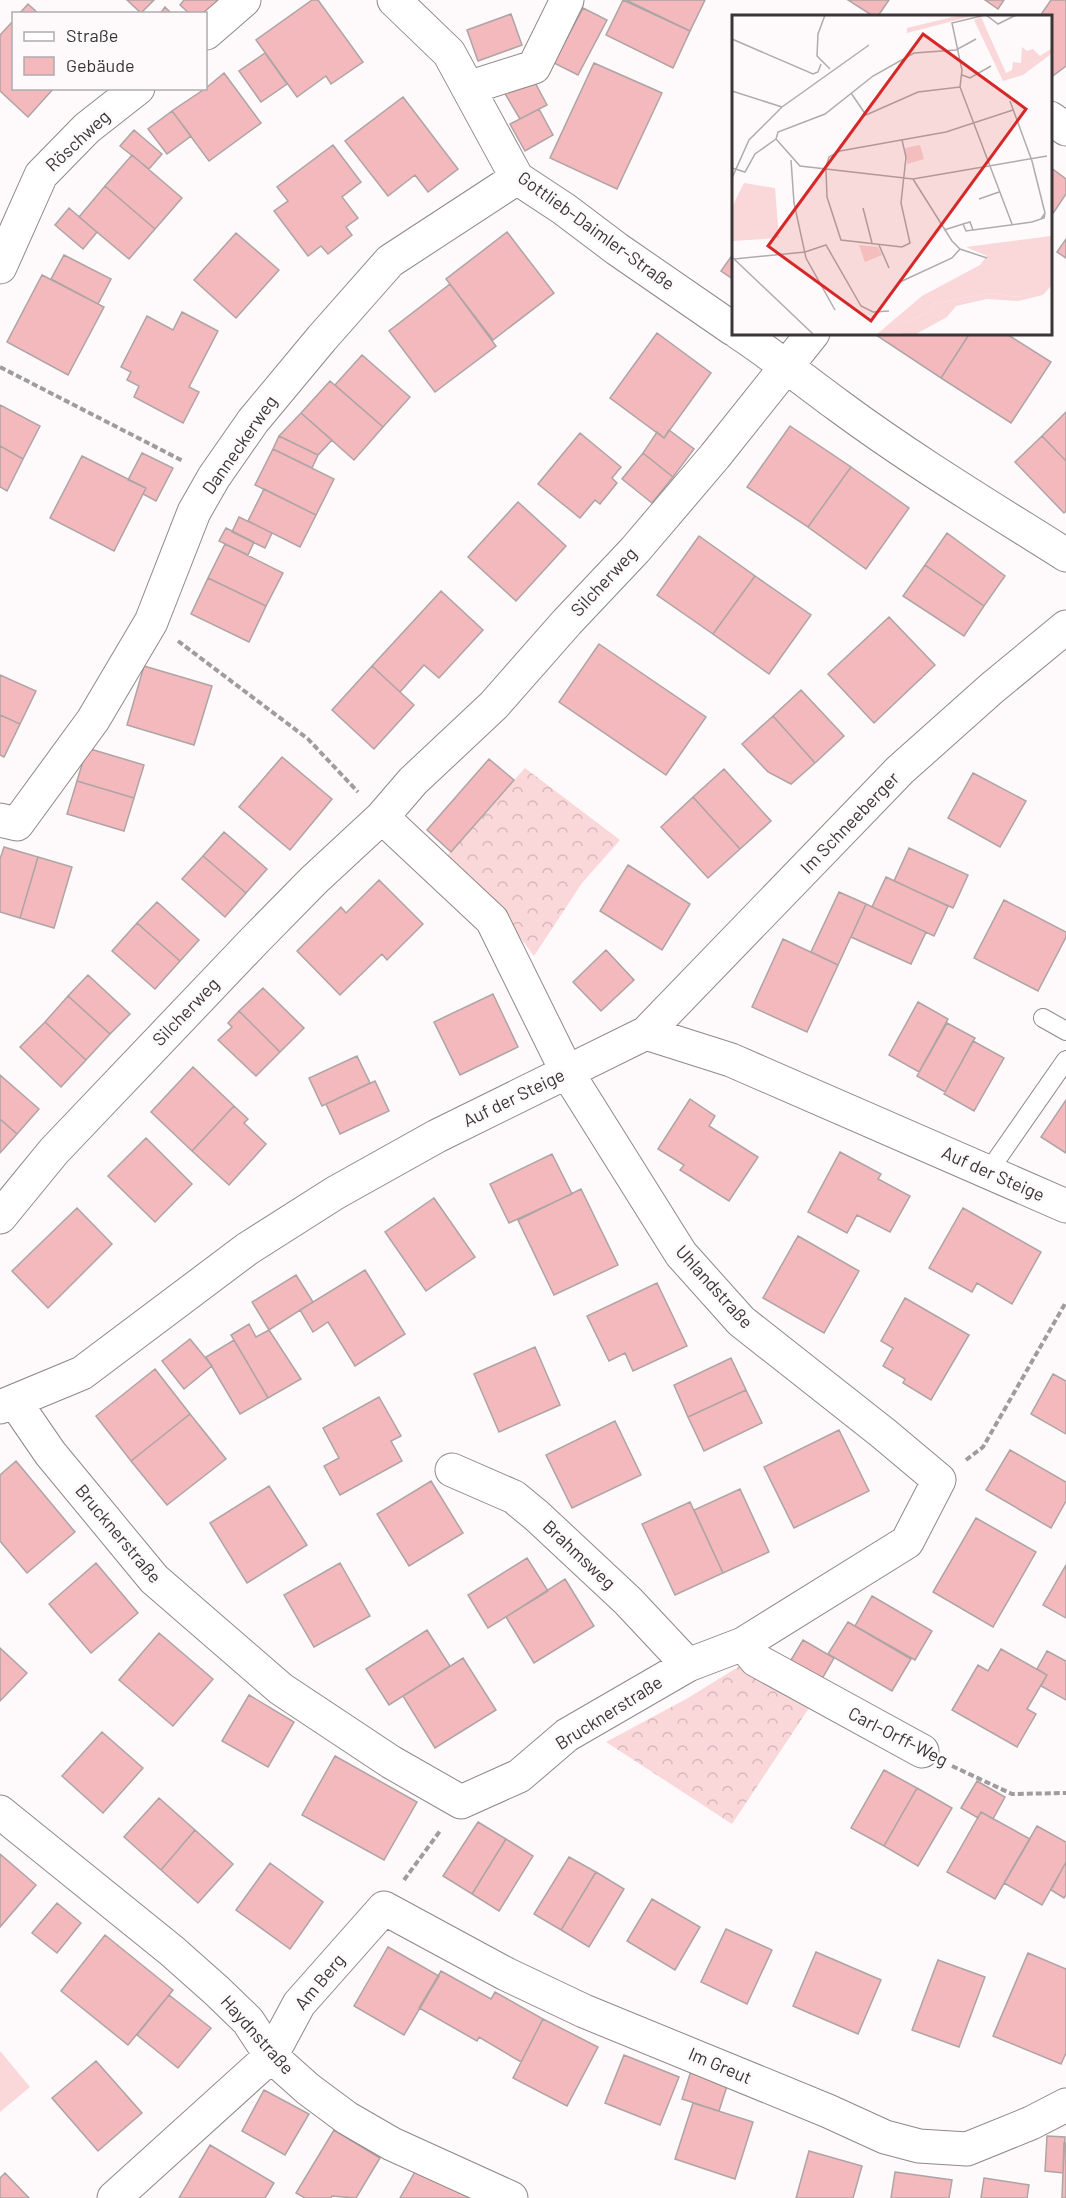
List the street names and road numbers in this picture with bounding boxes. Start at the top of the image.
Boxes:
street label: Röschweg [41,105,114,176]
street label: Gottlieb-Daimler-Straße [514,166,679,294]
street label: Danneckerweg [197,391,281,498]
street label: Silcherweg [566,542,641,621]
street label: Im Schneeberger [795,767,904,878]
street label: Silcherweg [147,972,223,1050]
street label: Auf der Steige [459,1063,568,1131]
street label: Auf der Steige [939,1141,1048,1206]
street label: Uhlandstraße [672,1240,758,1333]
street label: Brucknerstraße [71,1480,166,1587]
street label: Brahmsweg [539,1515,621,1594]
street label: Brucknerstraße [551,1670,666,1754]
street label: Carl-Orff-Weg [845,1702,952,1771]
street label: Am Berg [290,1949,349,2014]
street label: Haydnstraße [216,1990,299,2078]
street label: Im Greut [686,2042,755,2088]

